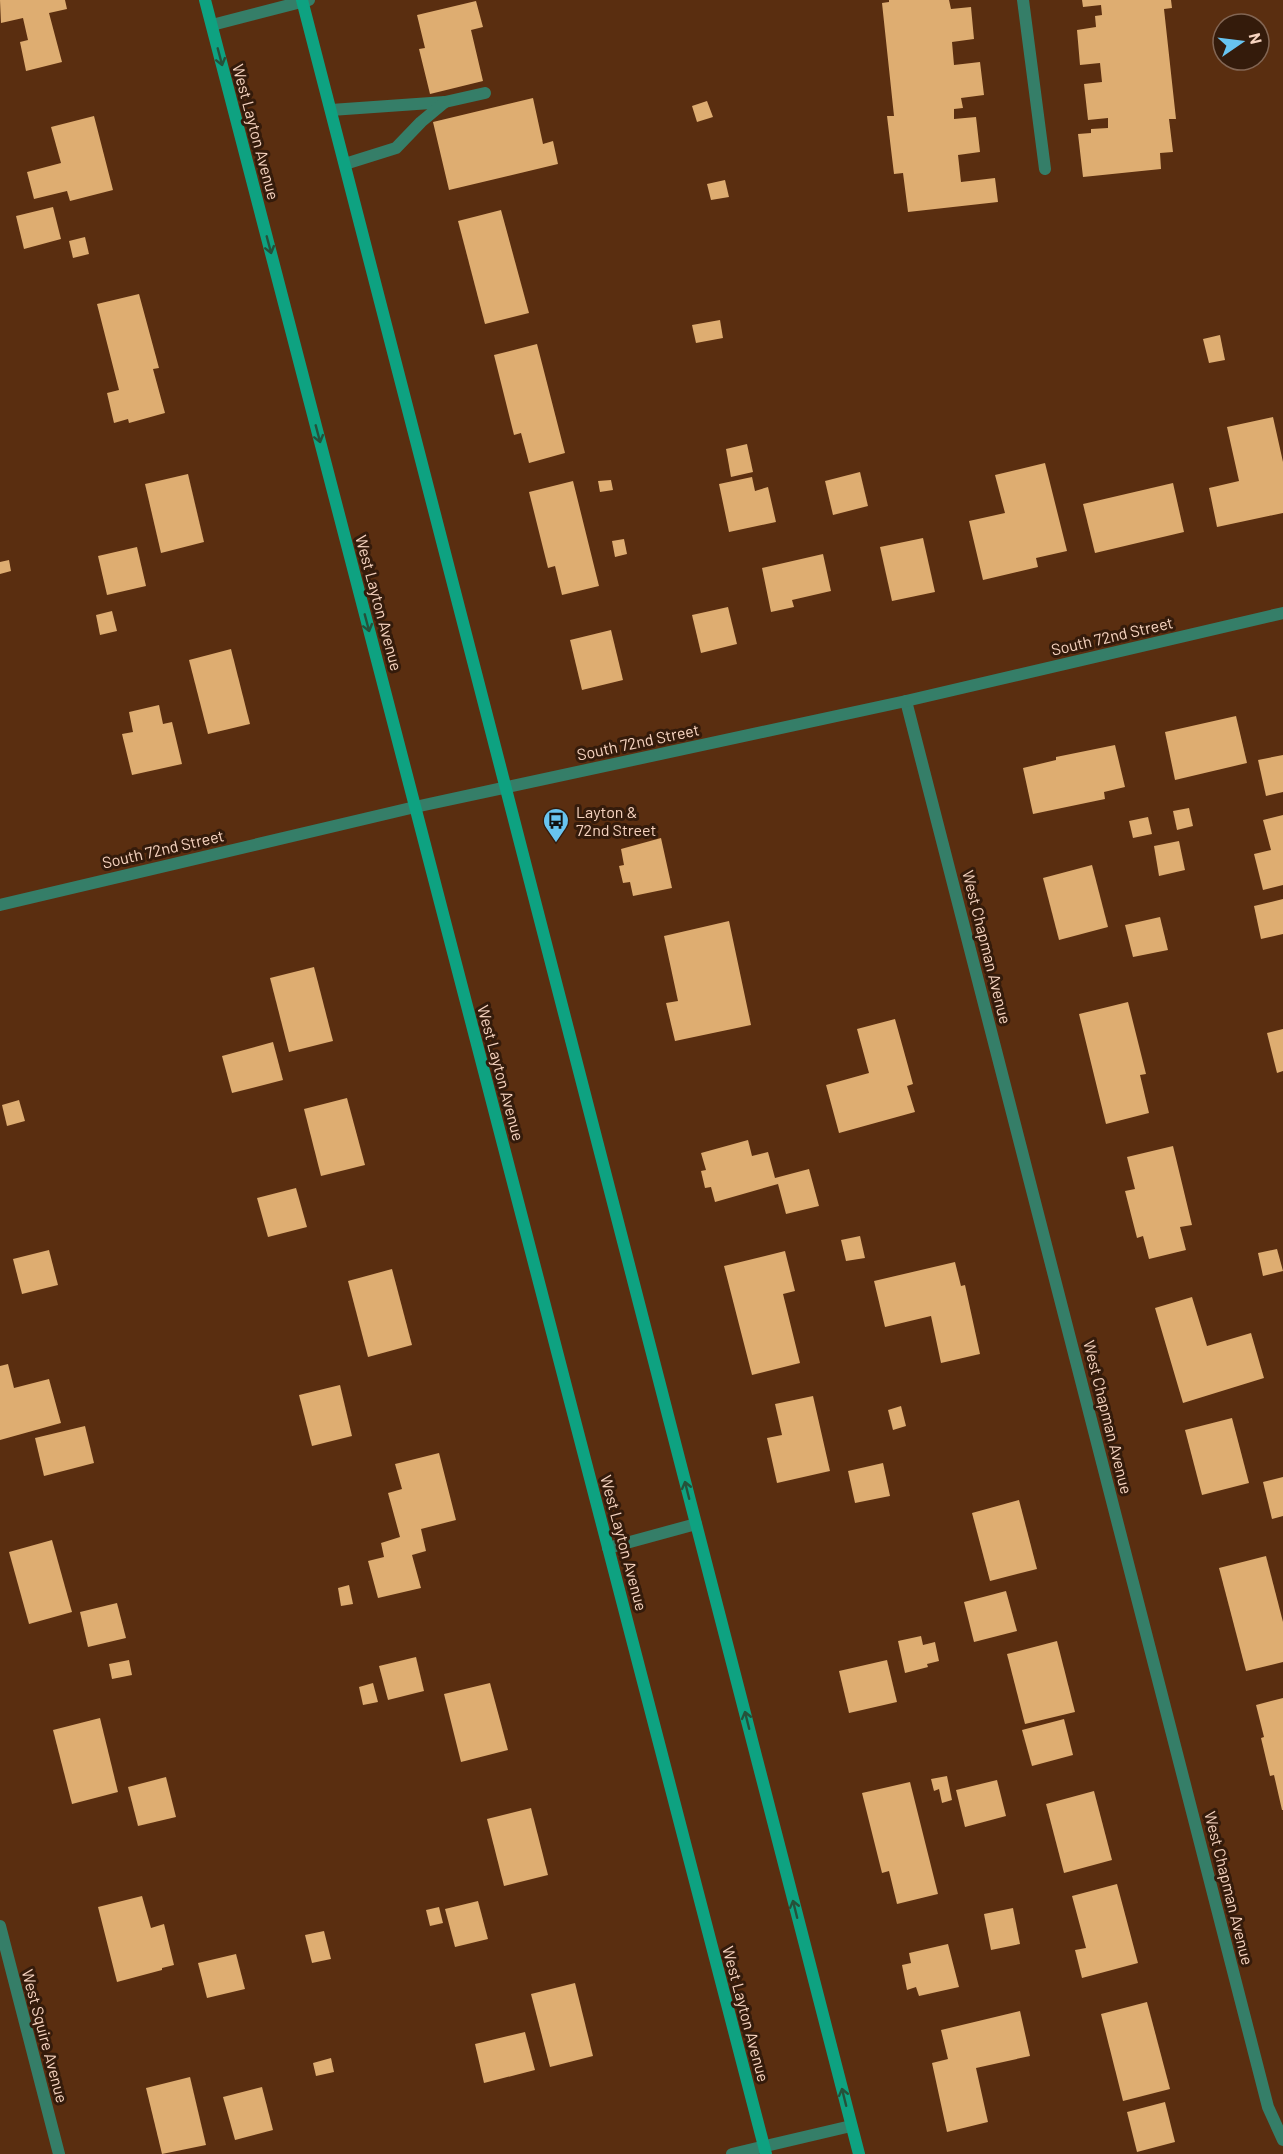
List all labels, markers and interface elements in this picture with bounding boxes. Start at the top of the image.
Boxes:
north arrow [1211,12,1271,72]
text: N [1246,31,1267,46]
one-way arrow [214,47,226,66]
street label: West Layton Avenue [229,62,284,202]
one-way arrow [263,236,275,255]
one-way arrow [313,424,324,443]
street label: West Layton Avenue [352,533,407,673]
street label: South 72nd Street [1049,612,1175,659]
one-way arrow [362,613,373,632]
street label: South 72nd Street [575,719,701,764]
place label: Layton & 72nd Street [576,802,656,839]
bus stop icon: Layton & 72nd Street [541,806,571,844]
street label: South 72nd Street [100,825,226,872]
street label: West Chapman Avenue [959,868,1016,1026]
street label: West Layton Avenue [474,1003,529,1143]
street label: West Chapman Avenue [1080,1338,1137,1496]
street label: West Layton Avenue [597,1473,652,1613]
one-way arrow [681,1481,693,1500]
one-way arrow [740,1711,752,1730]
street label: West Chapman Avenue [1201,1809,1258,1967]
one-way arrow [789,1899,801,1918]
street label: West Layton Avenue [719,1944,774,2084]
street label: West Squire Avenue [19,1967,72,2105]
one-way arrow [838,2088,849,2107]

